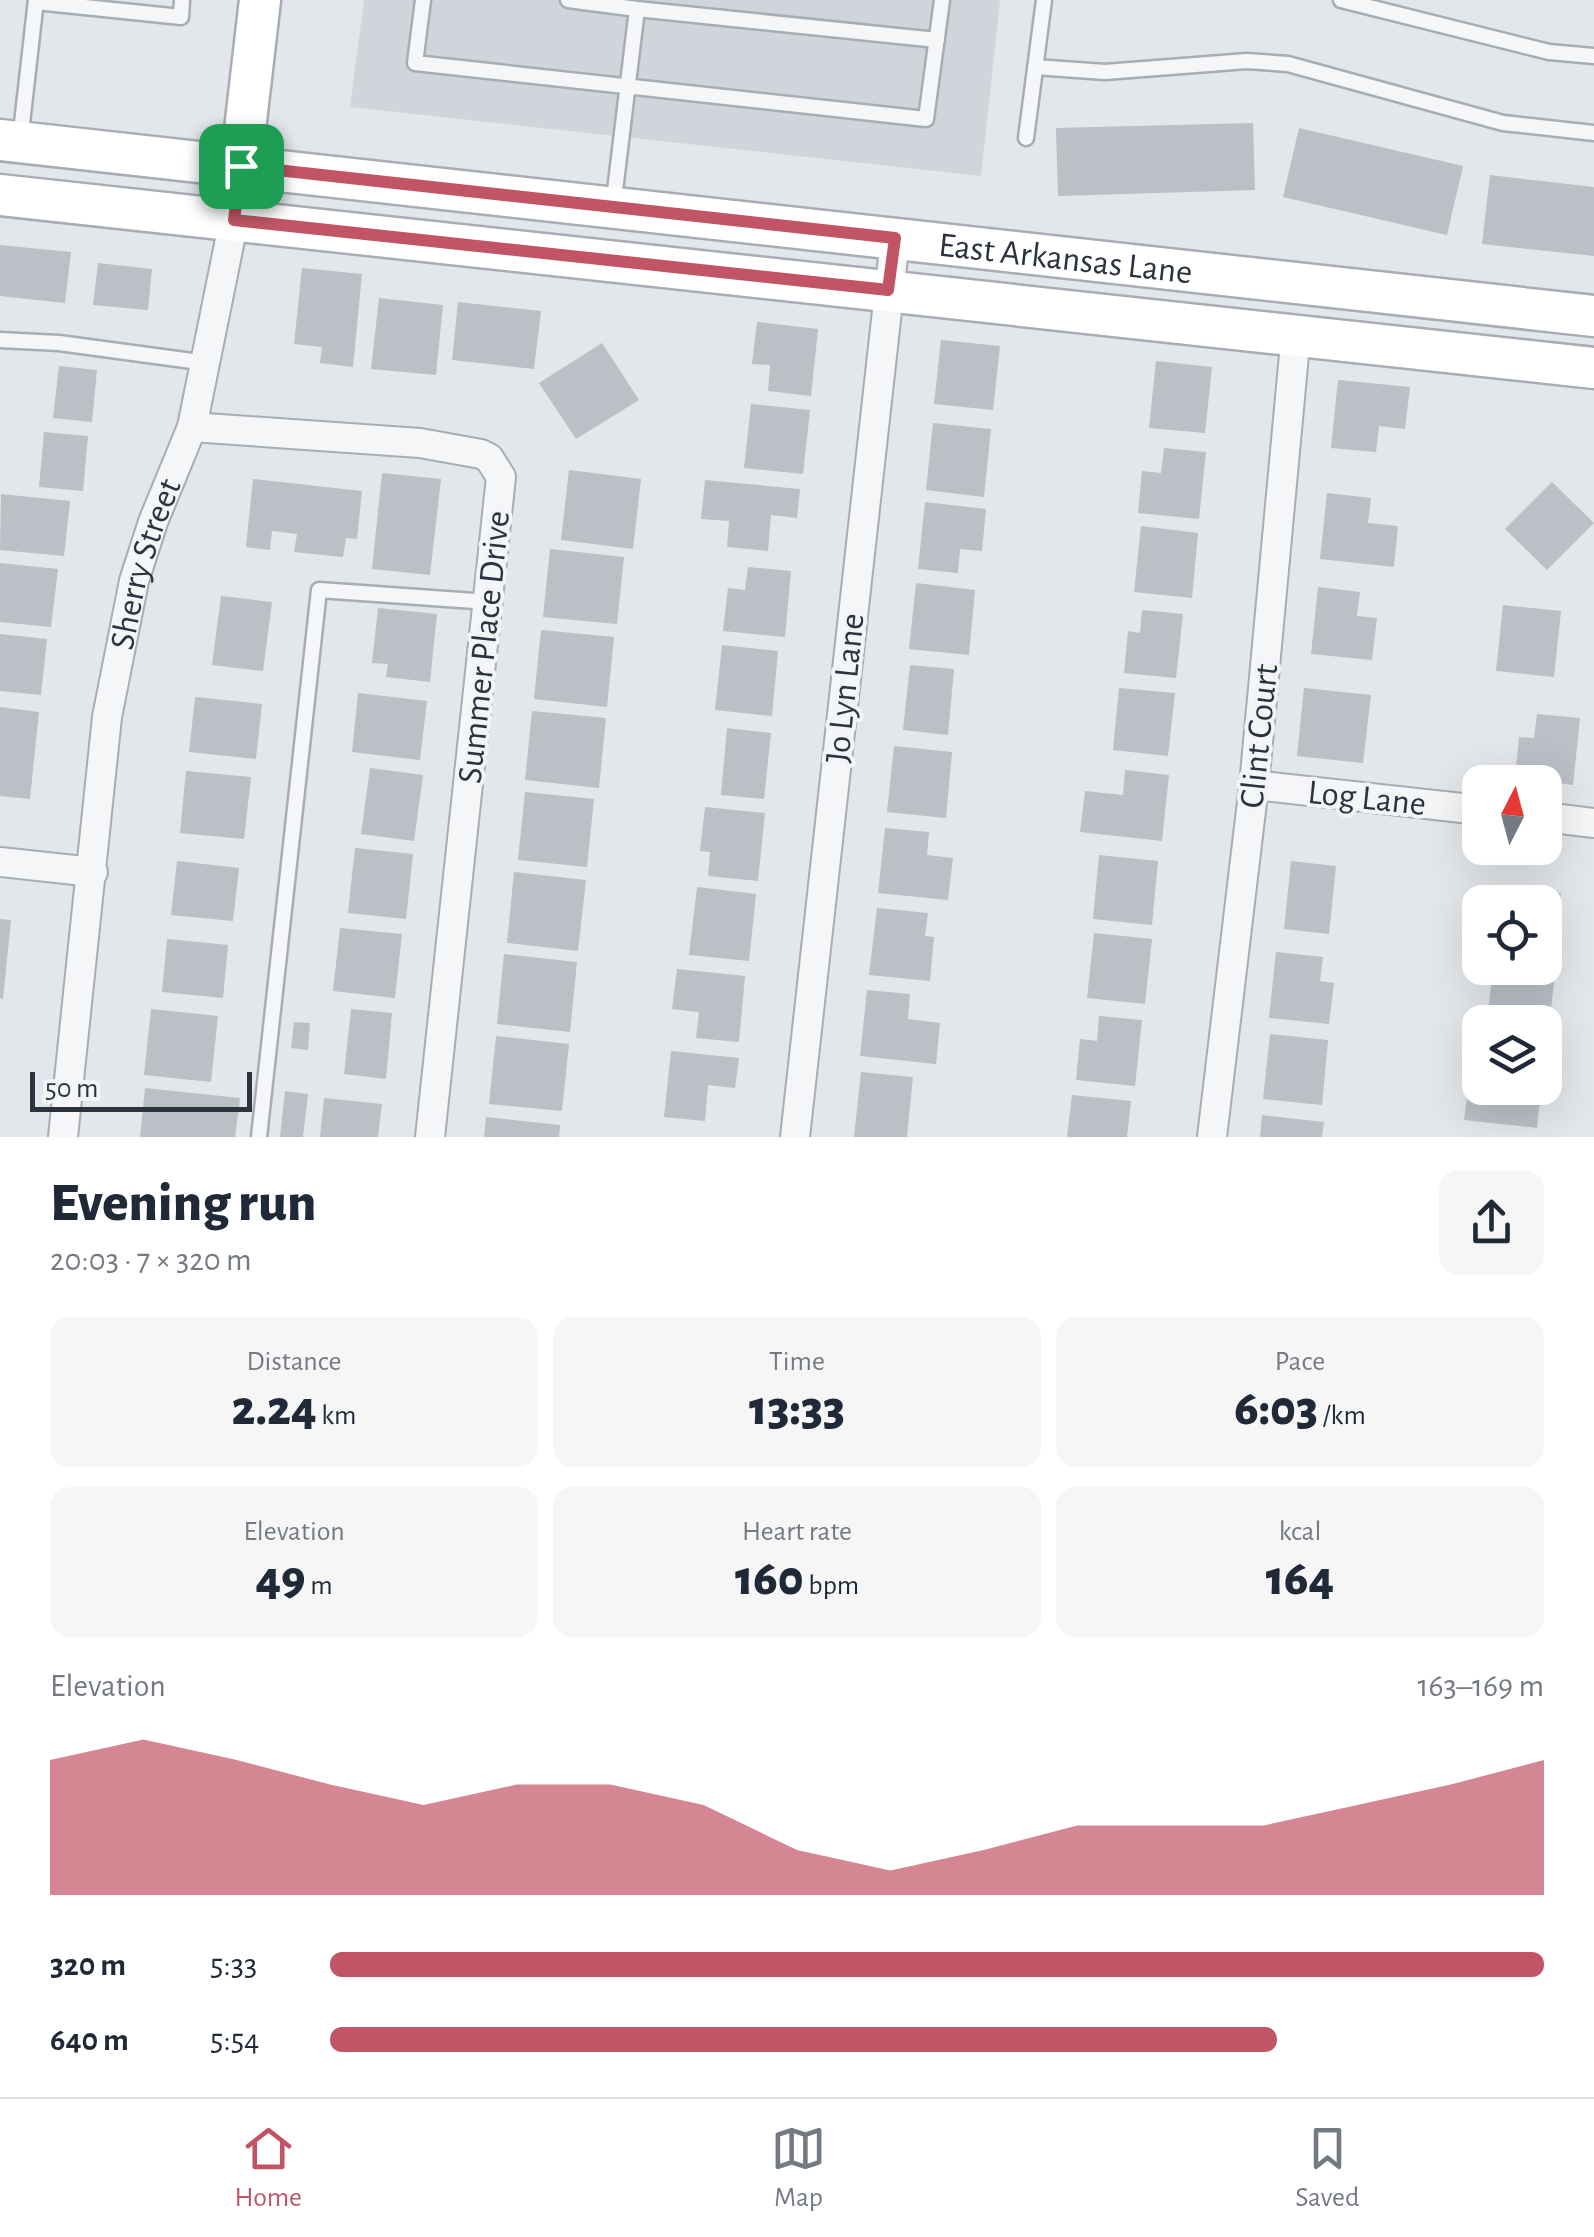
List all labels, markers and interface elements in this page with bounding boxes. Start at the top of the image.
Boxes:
pin [199,124,284,209]
icon: arrive [214,139,269,194]
street label: East Arkansas Lane [937,228,1194,291]
street label: Sherry Street [105,474,188,653]
street label: Summer Place Drive [453,509,516,785]
street label: Jo Lyn Lane [820,612,871,765]
street label: Clint Court [1235,662,1284,810]
north arrow [1462,765,1562,865]
map controls [1462,765,1562,1105]
street label: Log Lane [1306,775,1428,822]
button: locate [1462,885,1562,985]
button: layers [1462,1005,1562,1105]
scale bar [30,1067,252,1112]
text: 50 m [45,1075,99,1103]
button: share [1439,1170,1544,1275]
text: Evening run [50,1176,316,1231]
text: 20:03 · 7 × 320 m [50,1244,252,1276]
text: Distance [247,1348,341,1376]
text: Time [769,1348,825,1376]
text: Pace [1275,1348,1325,1376]
text: 2.24 [232,1384,317,1434]
text: 13:33 [749,1384,845,1434]
text: 6:03 [1234,1384,1318,1434]
text: km [317,1402,356,1430]
text: /km [1318,1402,1366,1430]
text: Elevation [243,1518,345,1546]
text: Heart rate [742,1518,852,1546]
text: kcal [1279,1518,1321,1546]
text: 49 [255,1554,306,1604]
text: 160 [735,1554,804,1604]
text: 164 [1266,1554,1334,1604]
text: m [306,1572,333,1600]
text: bpm [804,1572,859,1600]
text: Elevation [50,1670,166,1702]
text: 163–169 m [1418,1670,1544,1702]
text: 320 m [50,1949,126,1981]
text: 5:33 [210,1949,257,1981]
text: 640 m [50,2024,129,2056]
text: 5:54 [210,2024,259,2056]
tab: Home [235,2121,302,2215]
tab: Map [771,2121,826,2215]
tab: Saved [1295,2121,1359,2215]

